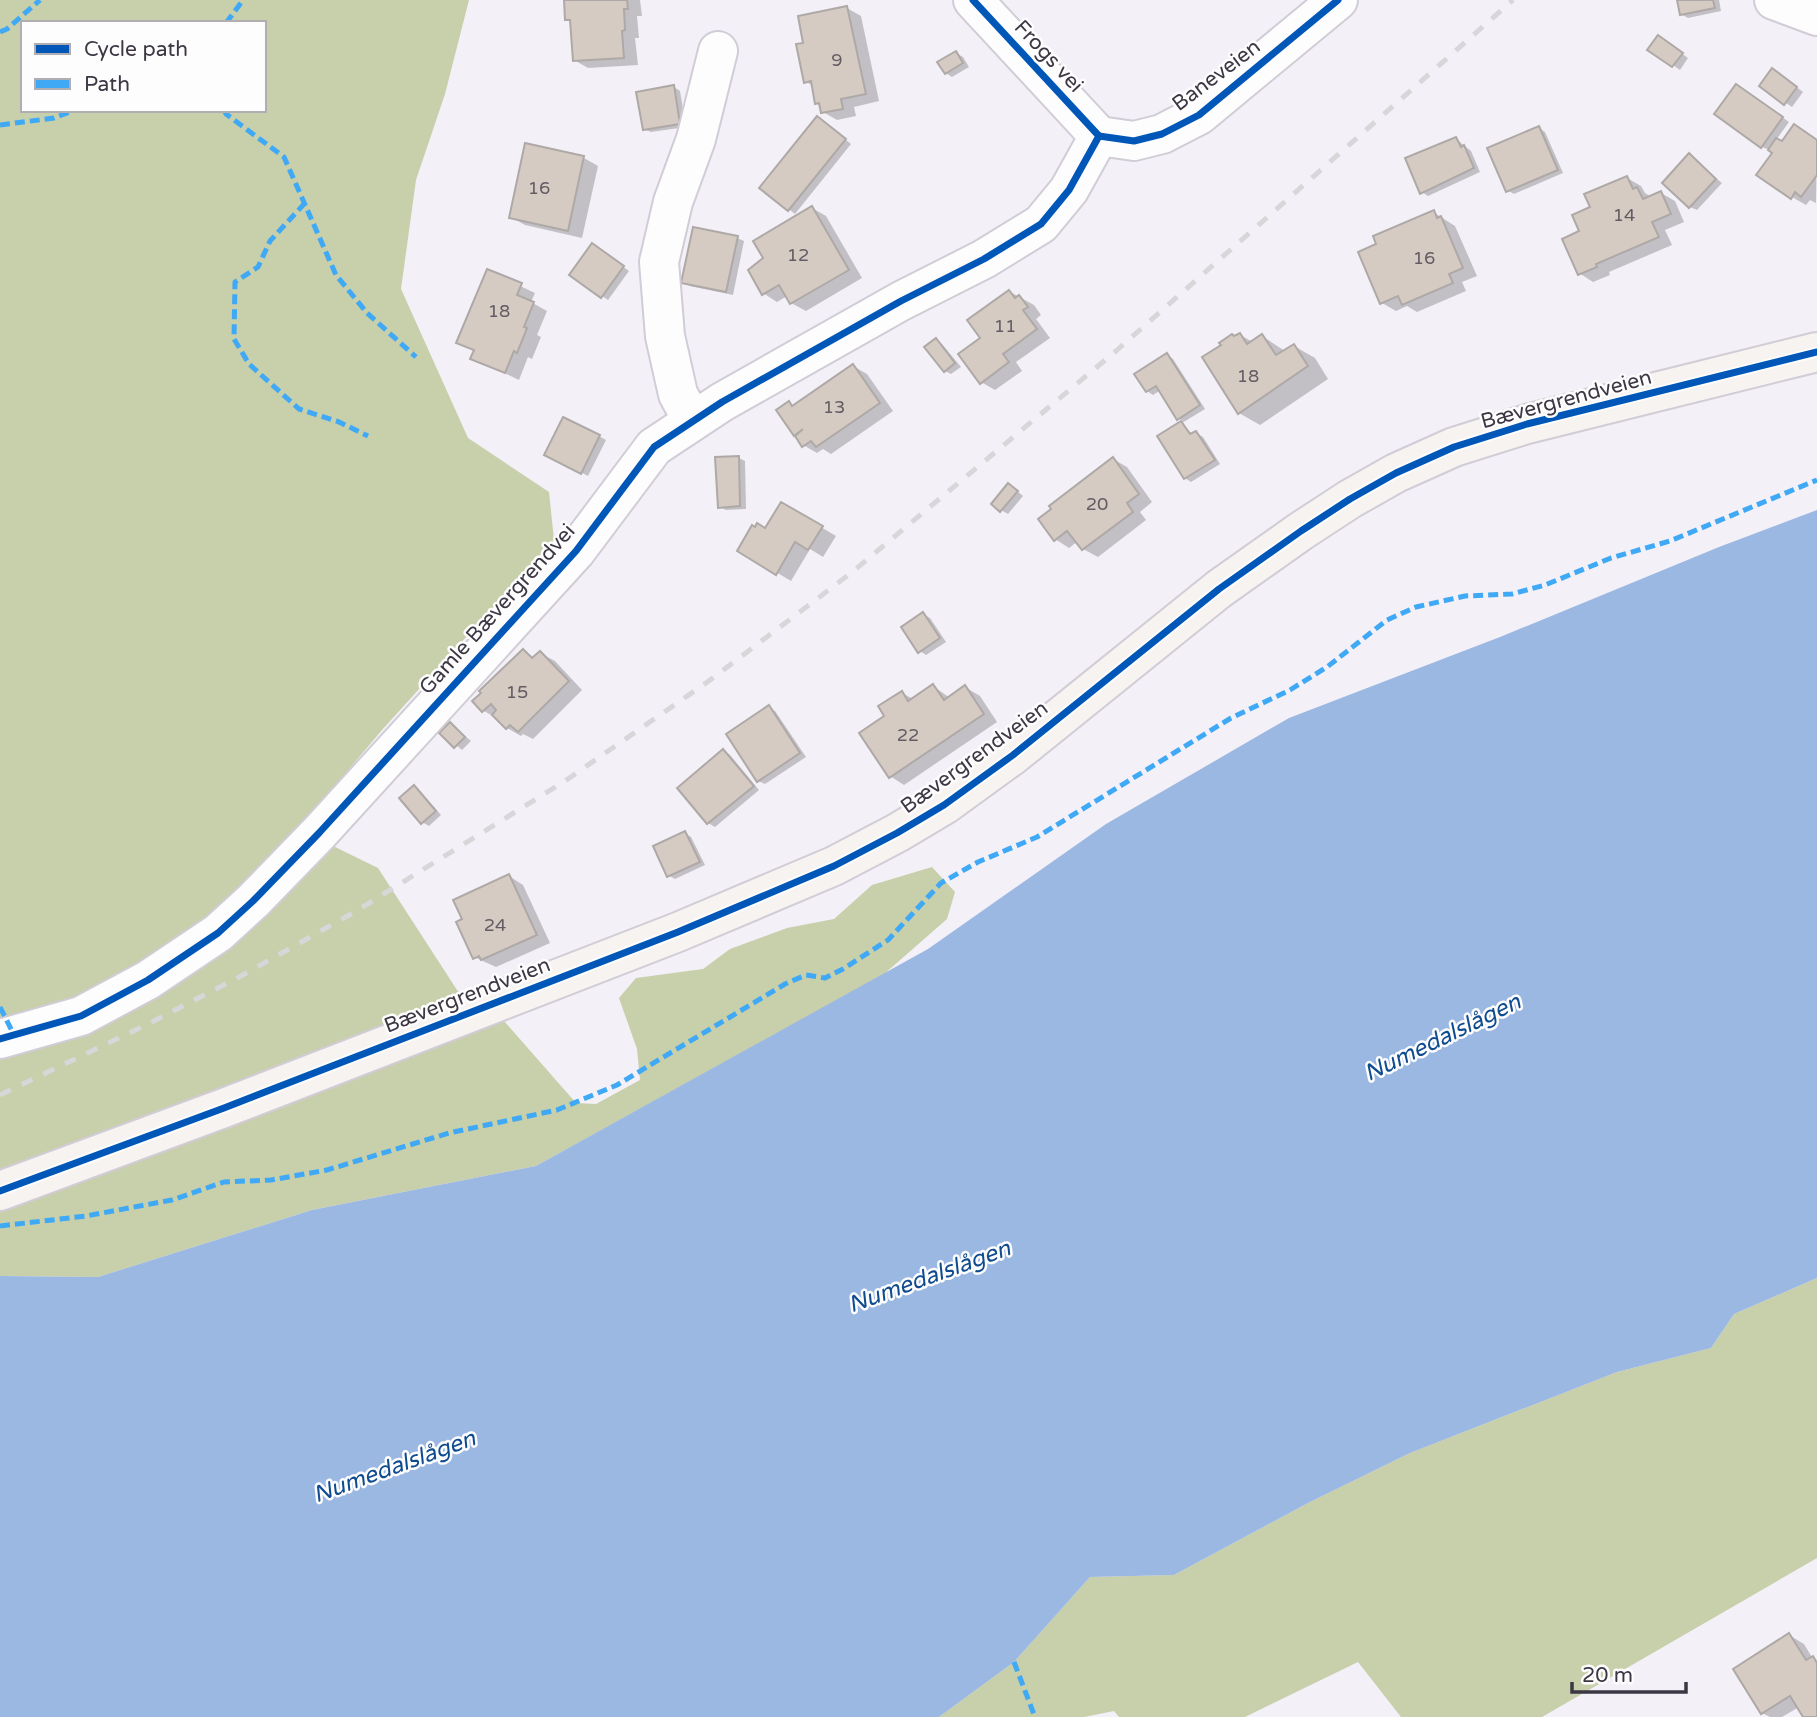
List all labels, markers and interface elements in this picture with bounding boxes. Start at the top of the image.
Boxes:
street label: Frogs vei [1009,15,1088,98]
legend [21,21,266,112]
street label: Baneveien [1167,34,1265,117]
text: Cycle path [84,37,188,62]
house number: 9 [831,49,843,71]
text: Path [84,72,130,97]
house number: 16 [528,177,550,199]
house number: 14 [1613,204,1635,226]
house number: 12 [787,244,809,266]
house number: 16 [1413,247,1435,269]
house number: 18 [488,300,510,322]
house number: 11 [994,315,1016,337]
house number: 18 [1237,365,1259,387]
street label: Bævergrendveien [1478,365,1654,434]
house number: 13 [823,396,845,418]
house number: 20 [1086,493,1108,515]
street label: Gamle Bævergrendvei [414,519,581,700]
house number: 15 [506,681,528,703]
street label: Bævergrendveien [896,696,1053,819]
house number: 22 [897,724,919,746]
house number: 24 [484,914,506,936]
street label: Bævergrendveien [381,952,554,1039]
water label: Numedalslågen [1360,987,1526,1088]
water label: Numedalslågen [844,1234,1015,1319]
water label: Numedalslågen [309,1424,480,1509]
scale bar [1572,1650,1686,1694]
text: 20 m [1582,1663,1633,1688]

